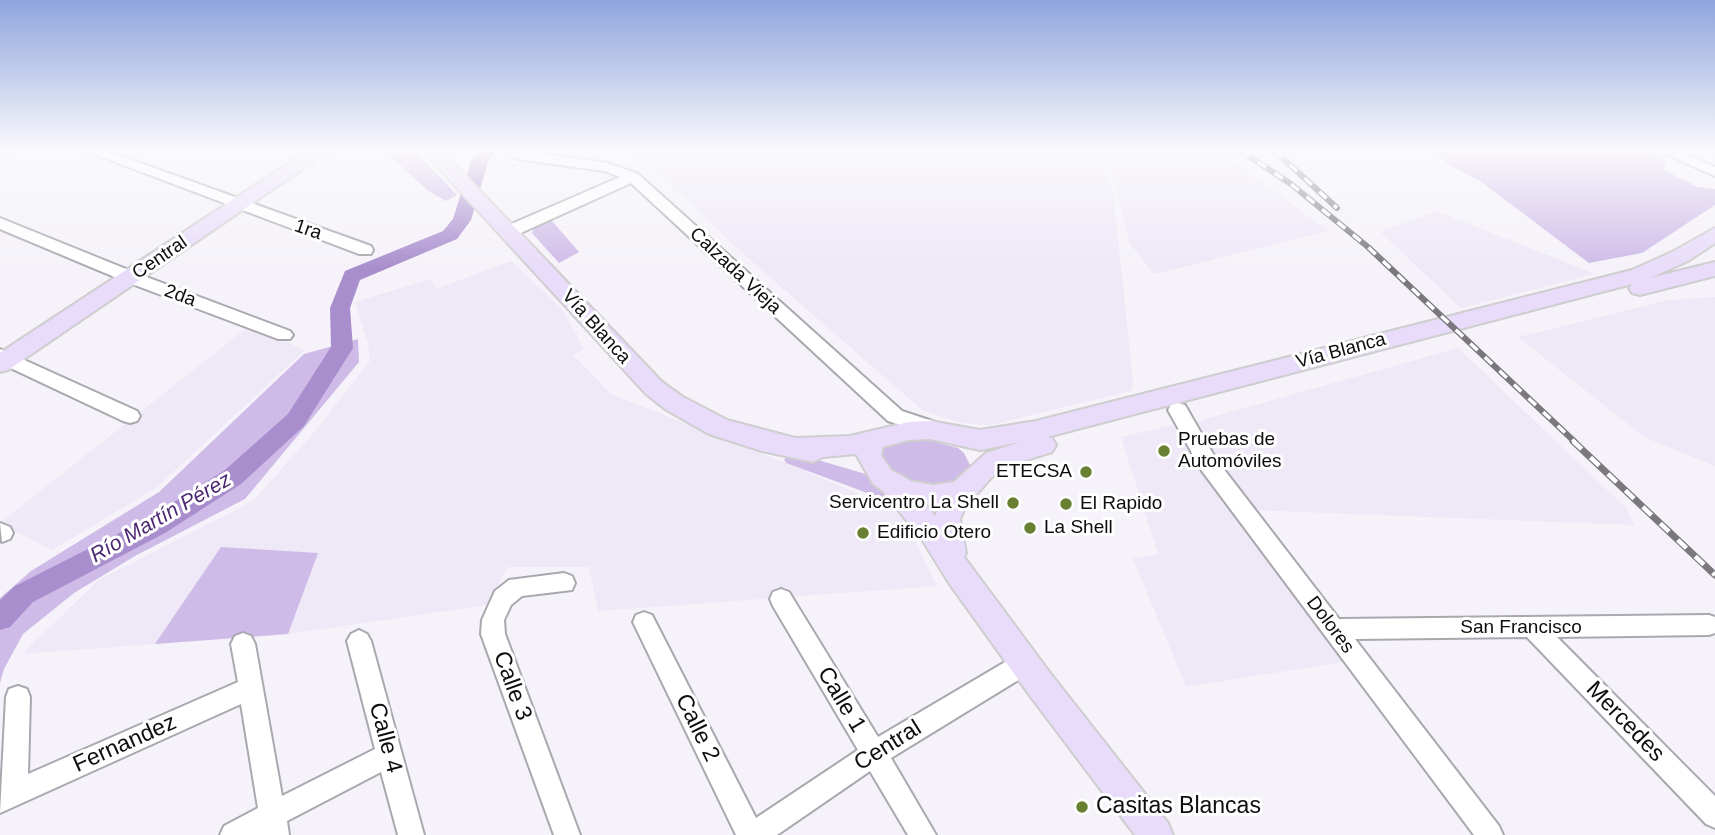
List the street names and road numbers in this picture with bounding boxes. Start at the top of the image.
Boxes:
street label: 1ra [291,215,325,245]
street label: Calzada Vieja [684,223,786,319]
street label: Central [128,231,192,285]
street label: 2da [161,280,199,312]
street label: Vía Blanca [557,285,635,369]
street label: Vía Blanca [1294,328,1388,374]
street label: Dolores [1301,592,1359,658]
street label: San Francisco [1460,617,1582,639]
street label: Calle 3 [487,648,537,724]
street label: Calle 1 [811,662,871,738]
street label: Mercedes [1580,676,1670,768]
street label: Calle 2 [669,690,725,766]
street label: Calle 4 [362,700,408,776]
street label: Fernandez [69,709,181,779]
street label: Central [849,715,927,777]

